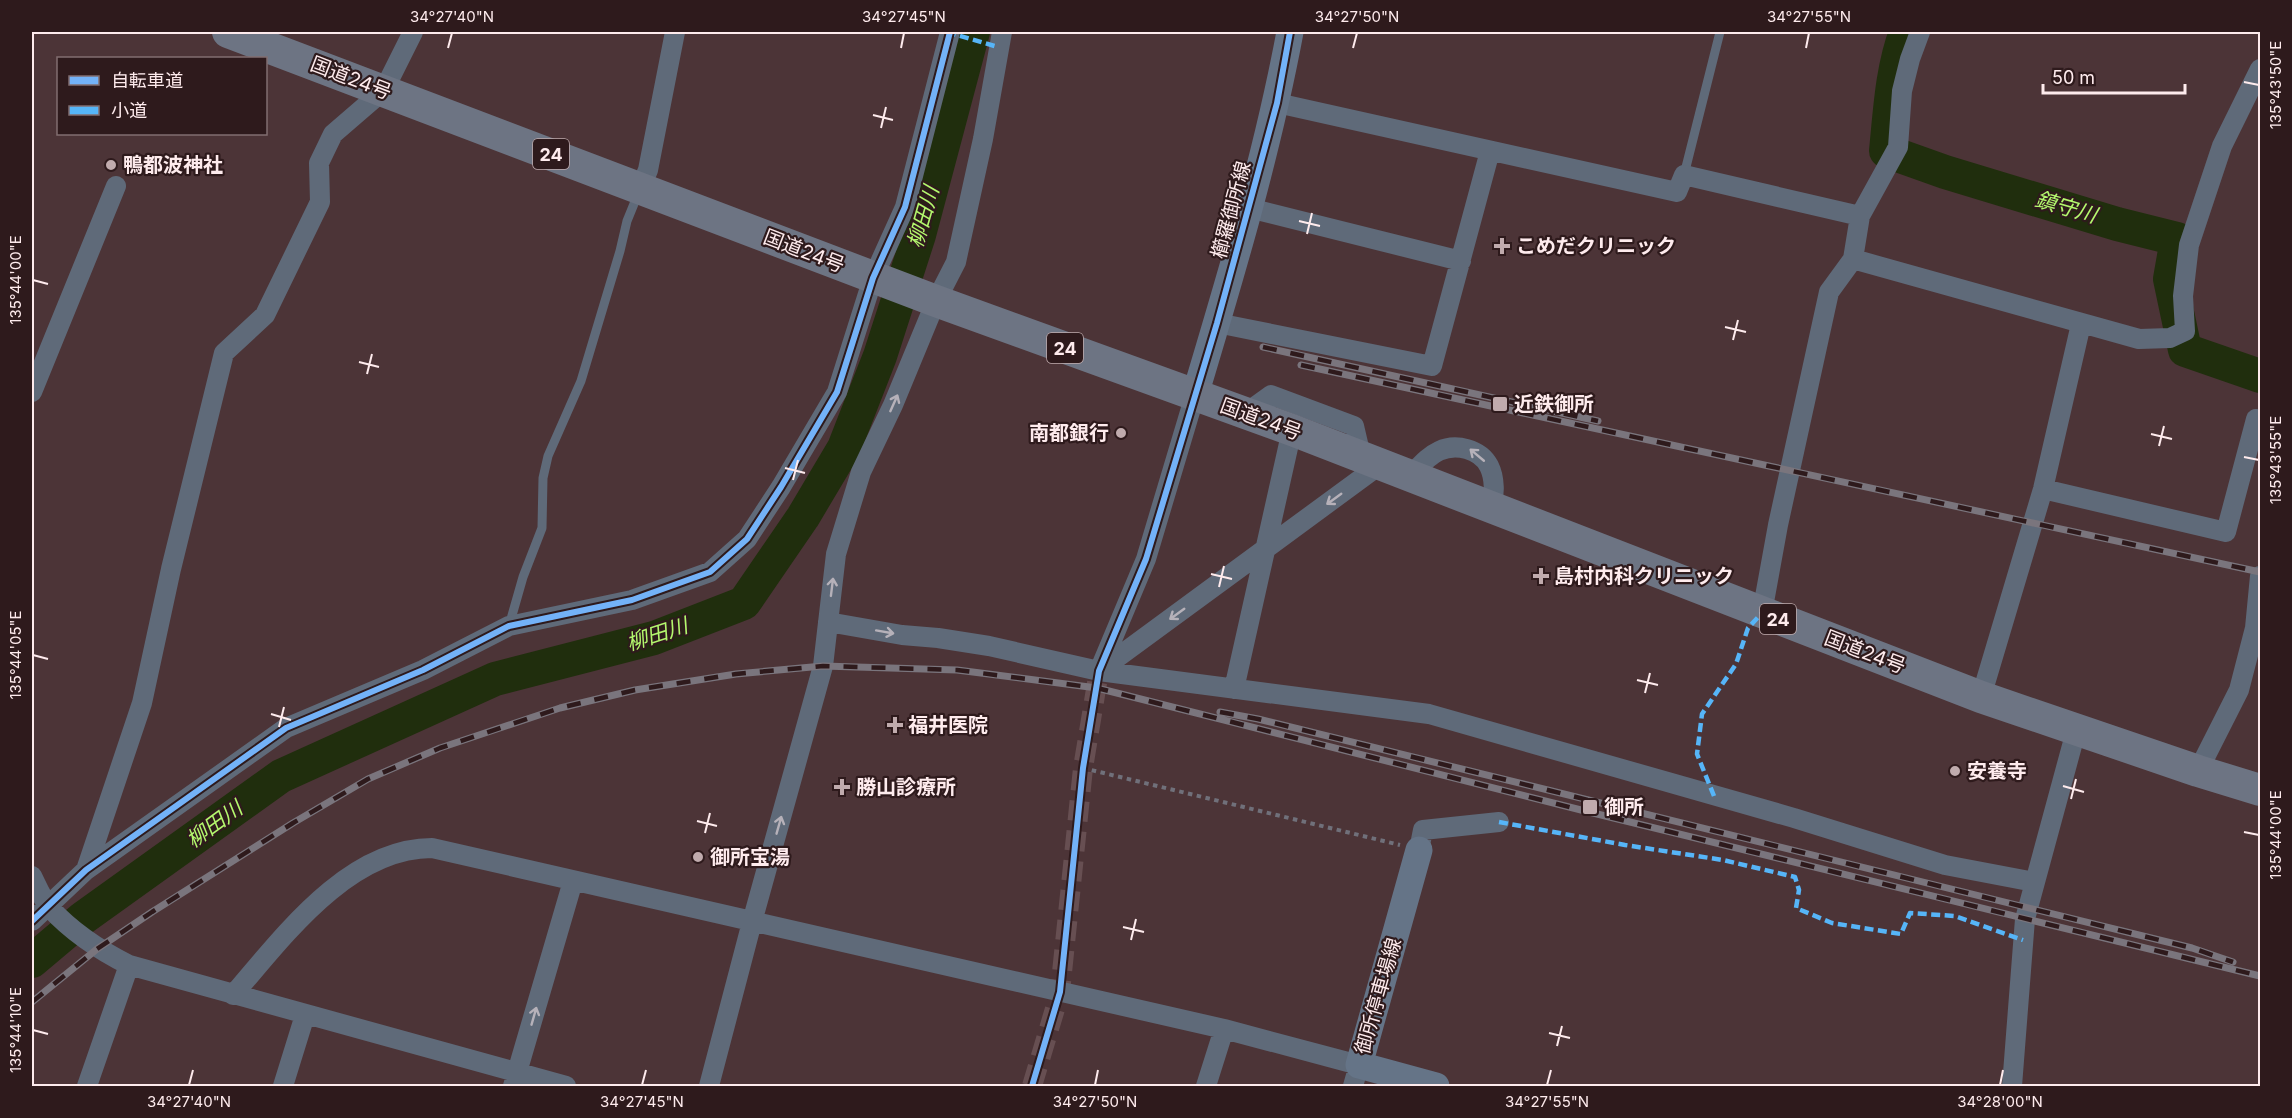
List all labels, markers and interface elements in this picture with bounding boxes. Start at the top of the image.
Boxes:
text: 34°27'40"N [410,7,494,26]
text: 34°27'45"N [862,7,946,26]
text: 34°27'50"N [1315,7,1399,26]
text: 34°27'55"N [1767,7,1851,26]
text: 135°43'50"E [2266,41,2285,129]
street label: 国道24号 [307,52,395,104]
legend [57,57,267,135]
scale bar [2043,57,2186,95]
text: 50 m [2052,67,2095,88]
text: 自転車道 [111,70,183,91]
text: 小道 [111,100,147,121]
road number: 24 [533,139,569,169]
place label: 鴨都波神社 [123,153,223,177]
marker: 鴨都波神社 [104,158,118,172]
street label: 櫛羅御所線 [1206,159,1256,261]
water label: 柳田川 [902,181,944,251]
water label: 鎮守川 [2032,186,2102,228]
street label: 国道24号 [760,225,848,277]
place label: こめだクリニック [1516,234,1676,258]
text: 135°44'00"E [6,235,25,325]
marker: こめだクリニック [1493,237,1511,255]
road number: 24 [1047,333,1083,363]
place label: 近鉄御所 [1514,392,1594,416]
street label: 国道24号 [1217,393,1305,445]
one-way arrow [888,395,900,413]
marker: 近鉄御所 [1491,395,1509,413]
text: 135°43'55"E [2266,416,2285,504]
place label: 南都銀行 [1029,421,1109,445]
marker: 南都銀行 [1114,426,1128,440]
one-way arrow [1469,449,1485,462]
one-way arrow [1326,492,1342,505]
place label: 島村内科クリニック [1554,564,1734,588]
marker: 島村内科クリニック [1532,567,1550,585]
one-way arrow [827,577,838,597]
road number: 24 [1760,604,1796,634]
one-way arrow [1169,608,1185,620]
text: 135°44'05"E [6,610,25,700]
water label: 柳田川 [623,612,693,656]
street label: 国道24号 [1821,626,1909,678]
one-way arrow [875,627,895,638]
place label: 福井医院 [908,713,988,737]
marker: 福井医院 [886,716,904,734]
place label: 安養寺 [1967,759,2027,783]
marker: 安養寺 [1948,764,1962,778]
place label: 勝山診療所 [856,775,956,799]
marker: 勝山診療所 [833,778,851,796]
text: 135°44'00"E [2266,790,2285,880]
water label: 柳田川 [181,794,248,853]
place label: 御所 [1604,795,1644,819]
marker: 御所 [1581,798,1599,816]
one-way arrow [774,816,785,835]
place label: 御所宝湯 [710,845,790,869]
marker: 御所宝湯 [691,850,705,864]
street label: 御所停車場線 [1350,935,1406,1057]
text: 135°44'10"E [6,987,25,1073]
one-way arrow [529,1007,540,1026]
text: 34°27'40"N [147,1092,231,1111]
text: 34°27'45"N [600,1092,684,1111]
text: 34°27'50"N [1053,1092,1137,1111]
text: 34°27'55"N [1505,1092,1589,1111]
text: 34°28'00"N [1957,1092,2043,1111]

